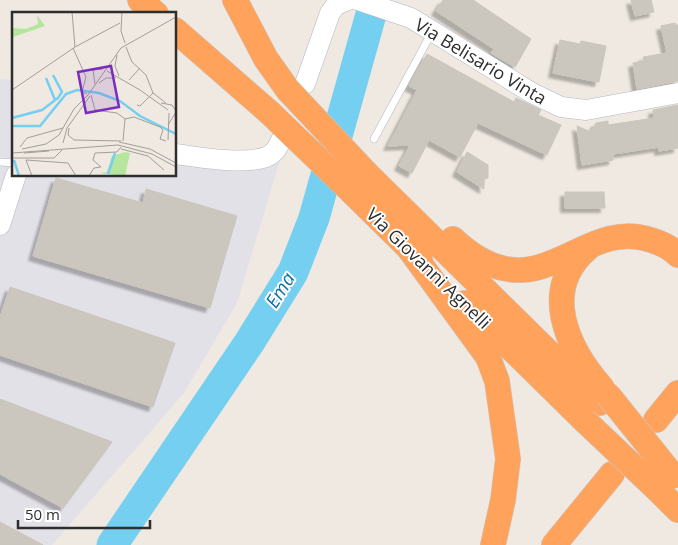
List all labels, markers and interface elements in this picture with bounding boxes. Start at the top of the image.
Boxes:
inset map [12,12,176,176]
street label: Via Belisario Vinta [411,12,551,110]
street label: Via Giovanni Agnelli [361,202,497,334]
water label: Ema [259,267,301,313]
scale bar [18,498,150,530]
text: 50 m [25,504,60,524]

